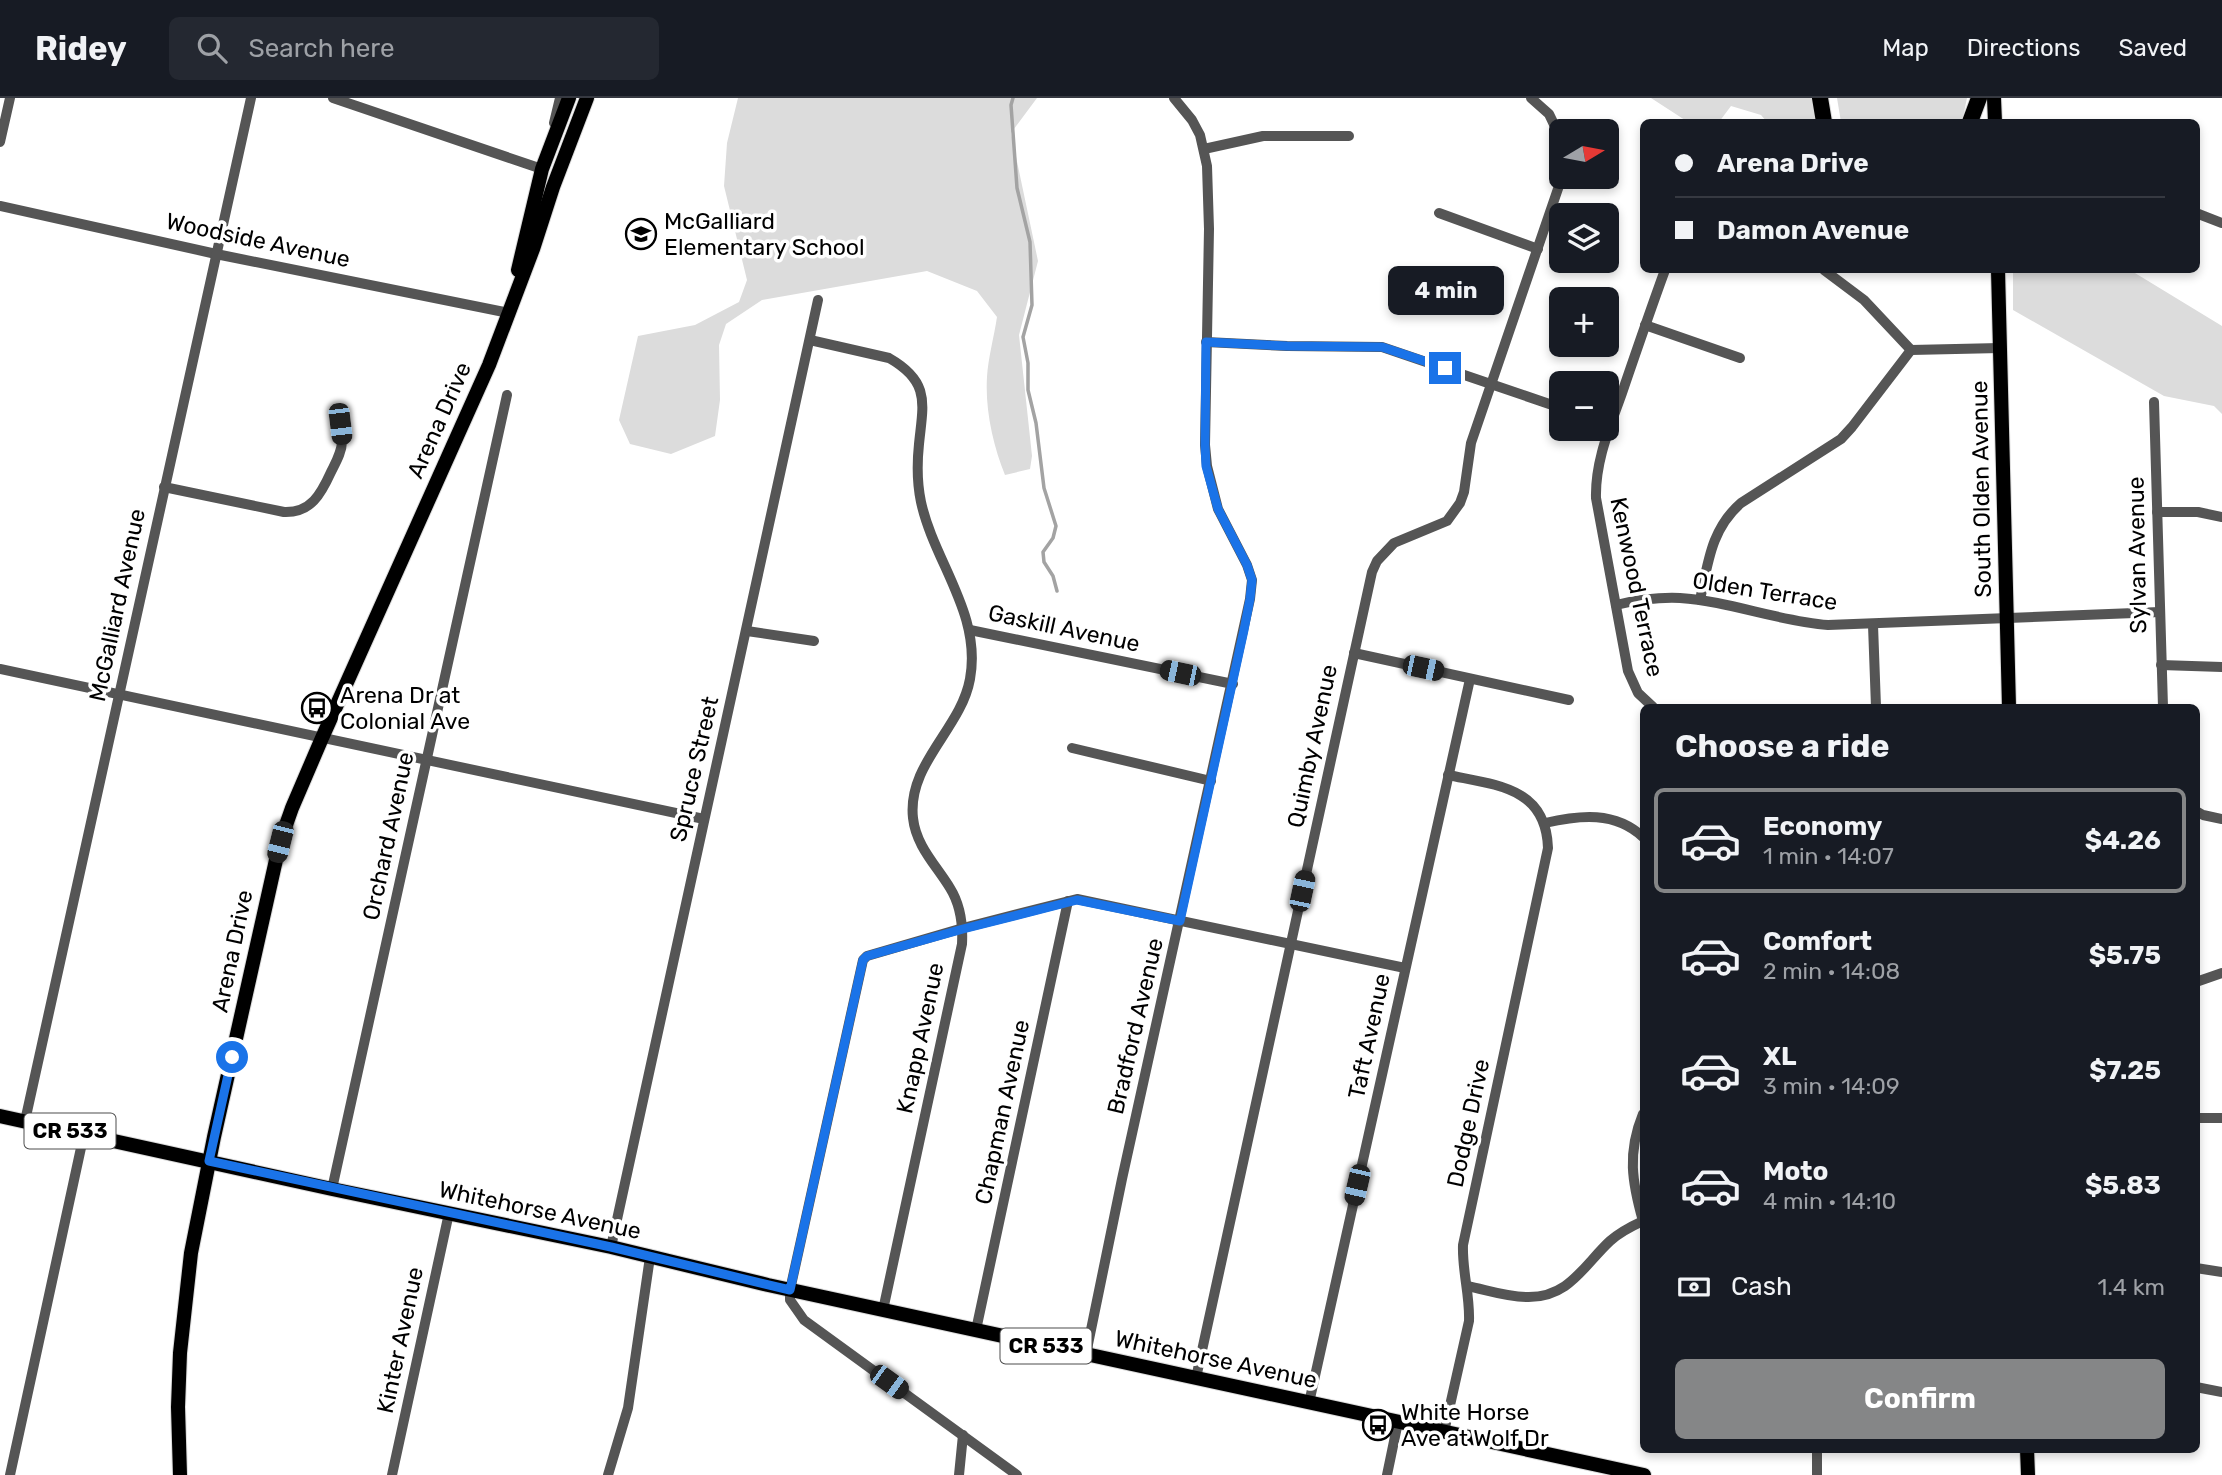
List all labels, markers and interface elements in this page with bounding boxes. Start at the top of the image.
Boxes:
search box [169,17,659,80]
text: Ridey [35,29,127,68]
icon: search [193,29,231,67]
text: Search here [249,33,394,64]
text: Map [1882,34,1929,62]
text: Directions [1967,34,2080,62]
text: Saved [2118,34,2187,62]
north arrow [1549,119,1619,189]
map controls [1549,119,1619,441]
text: Arena Drive [1717,148,1869,179]
button: layers [1549,203,1619,273]
street label: Woodside Avenue [163,207,353,273]
place label: McGalliard Elementary School [664,207,865,261]
text: Damon Avenue [1717,215,1909,246]
school or university icon: McGalliard Elementary School [624,217,658,251]
callout: 4 min [1387,266,1503,316]
text: 4 min [1414,276,1478,304]
button: + [1549,287,1619,357]
route end [1429,352,1461,384]
street label: Arena Drive [401,357,477,483]
button: − [1549,371,1619,441]
street label: South Olden Avenue [1965,380,1997,598]
car [328,402,353,446]
street label: Sylvan Avenue [2122,476,2152,634]
street label: Kenwood Terrace [1604,495,1670,679]
street label: McGalliard Avenue [83,506,151,704]
street label: Olden Terrace [1691,566,1839,616]
street label: Gaskill Avenue [986,598,1142,658]
car [1401,653,1446,683]
car [1158,658,1203,688]
street label: Quimby Avenue [1281,662,1343,830]
place label: Arena Dr at Colonial Ave [340,681,470,735]
bus stop icon: Arena Dr at Colonial Ave [300,691,334,725]
street label: Spruce Street [664,694,724,844]
text: Choose a ride [1675,727,1889,765]
street label: Orchard Avenue [357,749,419,923]
icon: car [1679,809,1742,872]
text: Economy [1763,811,1882,842]
car [265,819,296,865]
text: $4.26 [2085,825,2161,856]
text: 1 min · 14:07 [1763,842,1894,870]
car [1288,868,1317,914]
street label: Arena Drive [205,887,259,1015]
icon: car [1679,924,1742,987]
text: Comfort [1763,926,1872,957]
street label: Bradford Avenue [1101,935,1169,1117]
text: $5.75 [2089,940,2161,971]
text: 2 min · 14:08 [1763,957,1900,985]
street label: Knapp Avenue [890,960,950,1116]
street label: Taft Avenue [1342,971,1396,1101]
street label: Chapman Avenue [969,1017,1035,1207]
icon: car [1679,1039,1742,1102]
route start [216,1041,248,1073]
text: XL [1763,1041,1796,1072]
text: $7.25 [2089,1055,2161,1086]
street label: Dodge Drive [1441,1056,1495,1190]
text: 3 min · 14:09 [1763,1072,1900,1100]
road number: CR 533 [24,1114,116,1148]
icon: car [1679,1154,1742,1217]
text: Moto [1763,1156,1828,1187]
car [1343,1162,1372,1208]
text: $5.83 [2085,1170,2161,1201]
street label: Whitehorse Avenue [436,1175,644,1245]
text: 4 min · 14:10 [1763,1187,1896,1215]
street label: Kinter Avenue [371,1264,429,1416]
icon: cash [1675,1268,1713,1306]
text: Cash [1731,1271,1792,1302]
text: 1.4 km [2097,1273,2165,1301]
street label: Whitehorse Avenue [1112,1324,1320,1394]
road number: CR 533 [1000,1328,1092,1364]
button: Confirm [1675,1359,2165,1439]
car [866,1361,913,1403]
place label: White Horse Ave at Wolf Dr [1401,1398,1549,1452]
bus stop icon: White Horse Ave at Wolf Dr [1361,1408,1395,1442]

